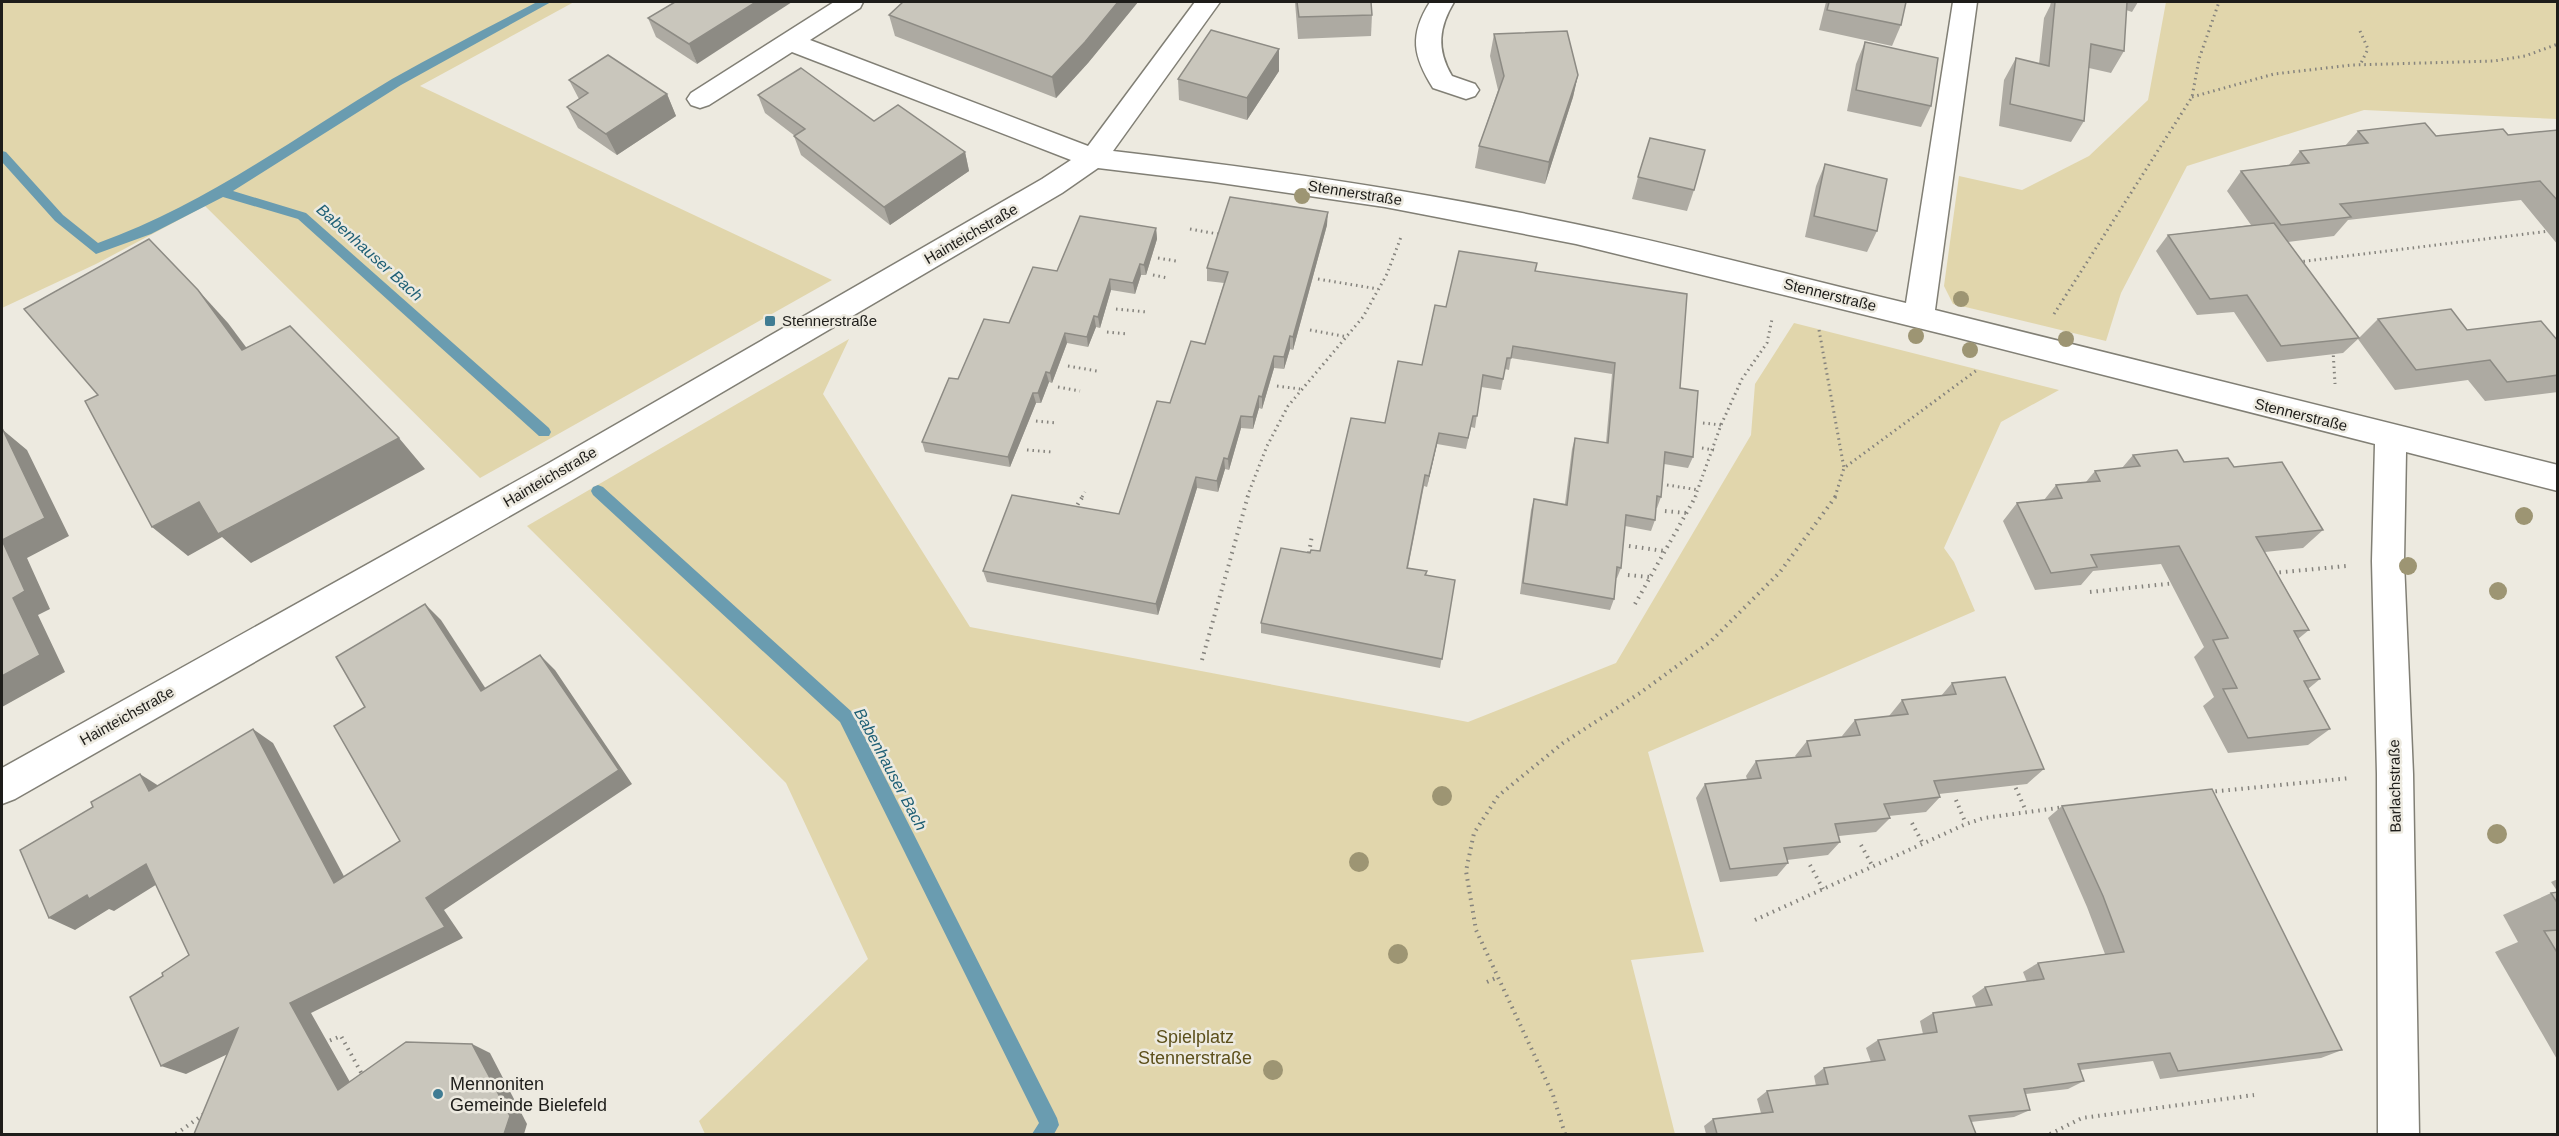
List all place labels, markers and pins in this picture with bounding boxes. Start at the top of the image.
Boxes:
place label: Stennerstraße [782,312,877,329]
marker: Stennerstraße [763,314,777,328]
place label: Mennoniten Gemeinde Bielefeld [450,1074,607,1115]
marker: Mennoniten Gemeinde Bielefeld [431,1087,445,1101]

